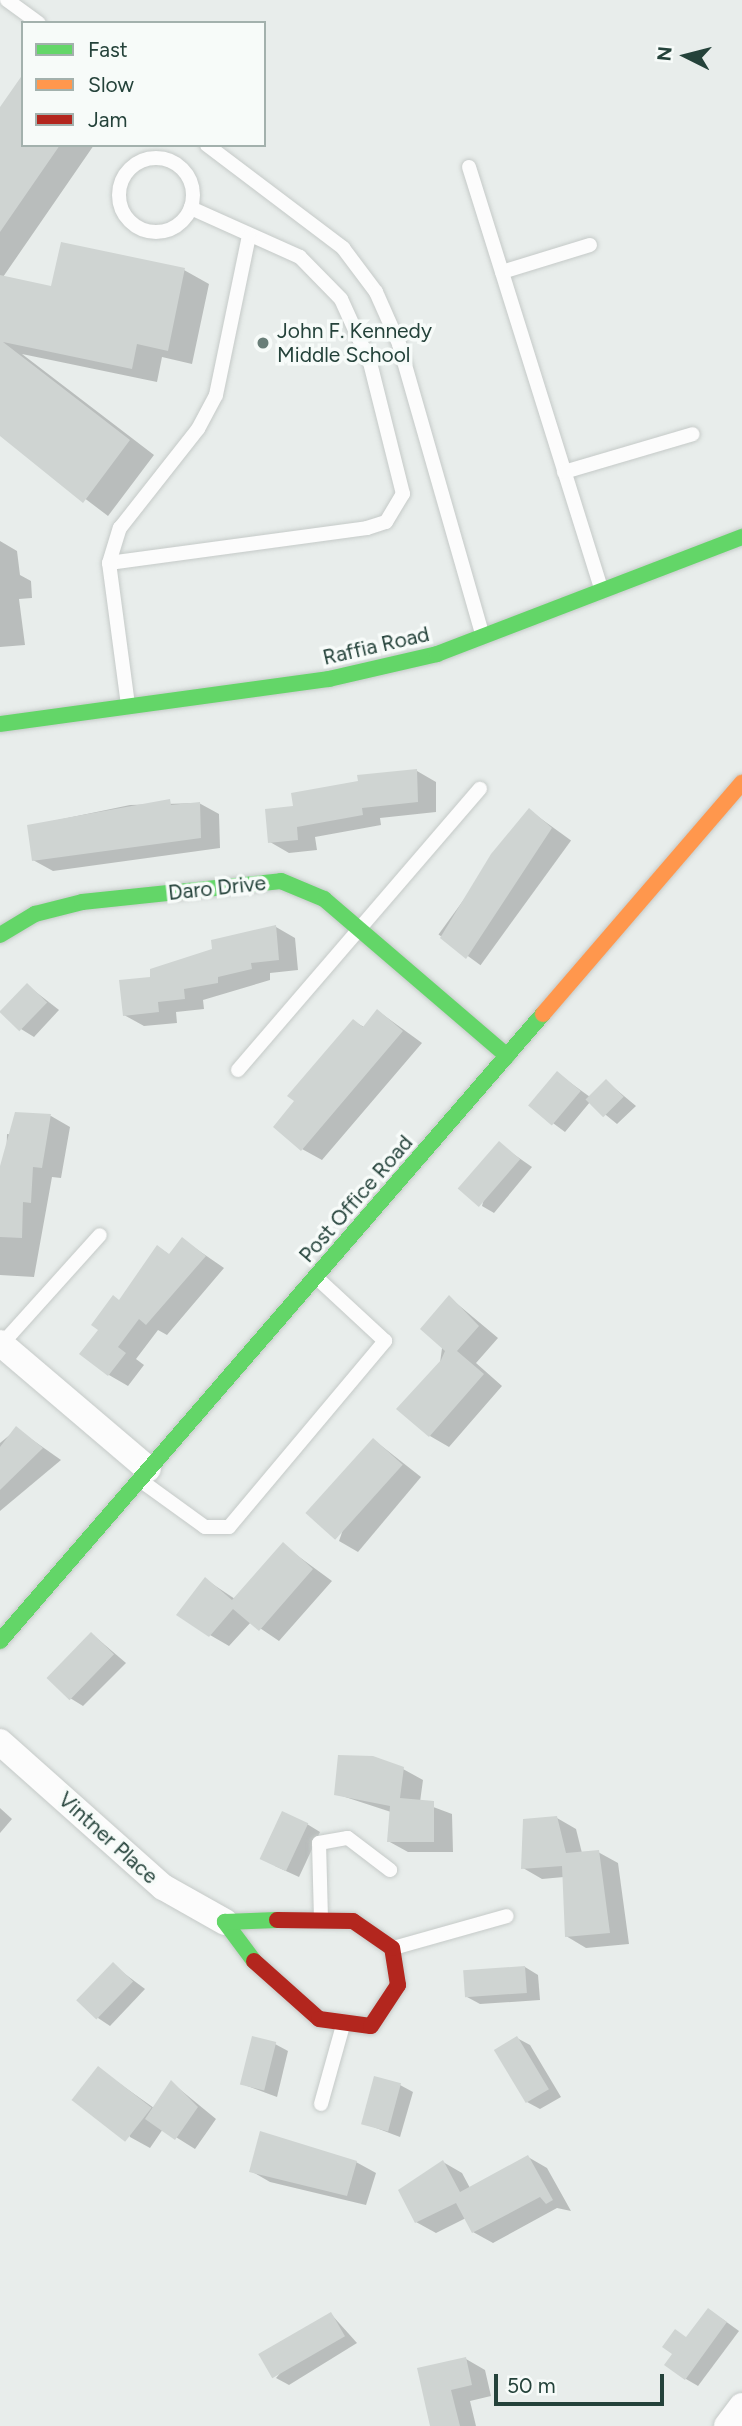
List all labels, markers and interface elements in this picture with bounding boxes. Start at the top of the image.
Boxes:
legend [21,21,266,147]
north arrow [651,21,721,91]
text: Fast [88,37,128,62]
text: N [652,45,677,62]
text: Slow [88,72,134,97]
text: Jam [88,107,127,132]
place label: John F. Kennedy Middle School [277,318,432,368]
marker: John F. Kennedy Middle School [255,335,271,351]
street label: Raffia Road [320,622,432,670]
street label: Daro Drive [167,870,267,906]
street label: Post Office Road [294,1130,418,1268]
street label: Vintner Place [53,1787,163,1889]
scale bar [497,2360,667,2404]
text: 50 m [507,2373,556,2398]

